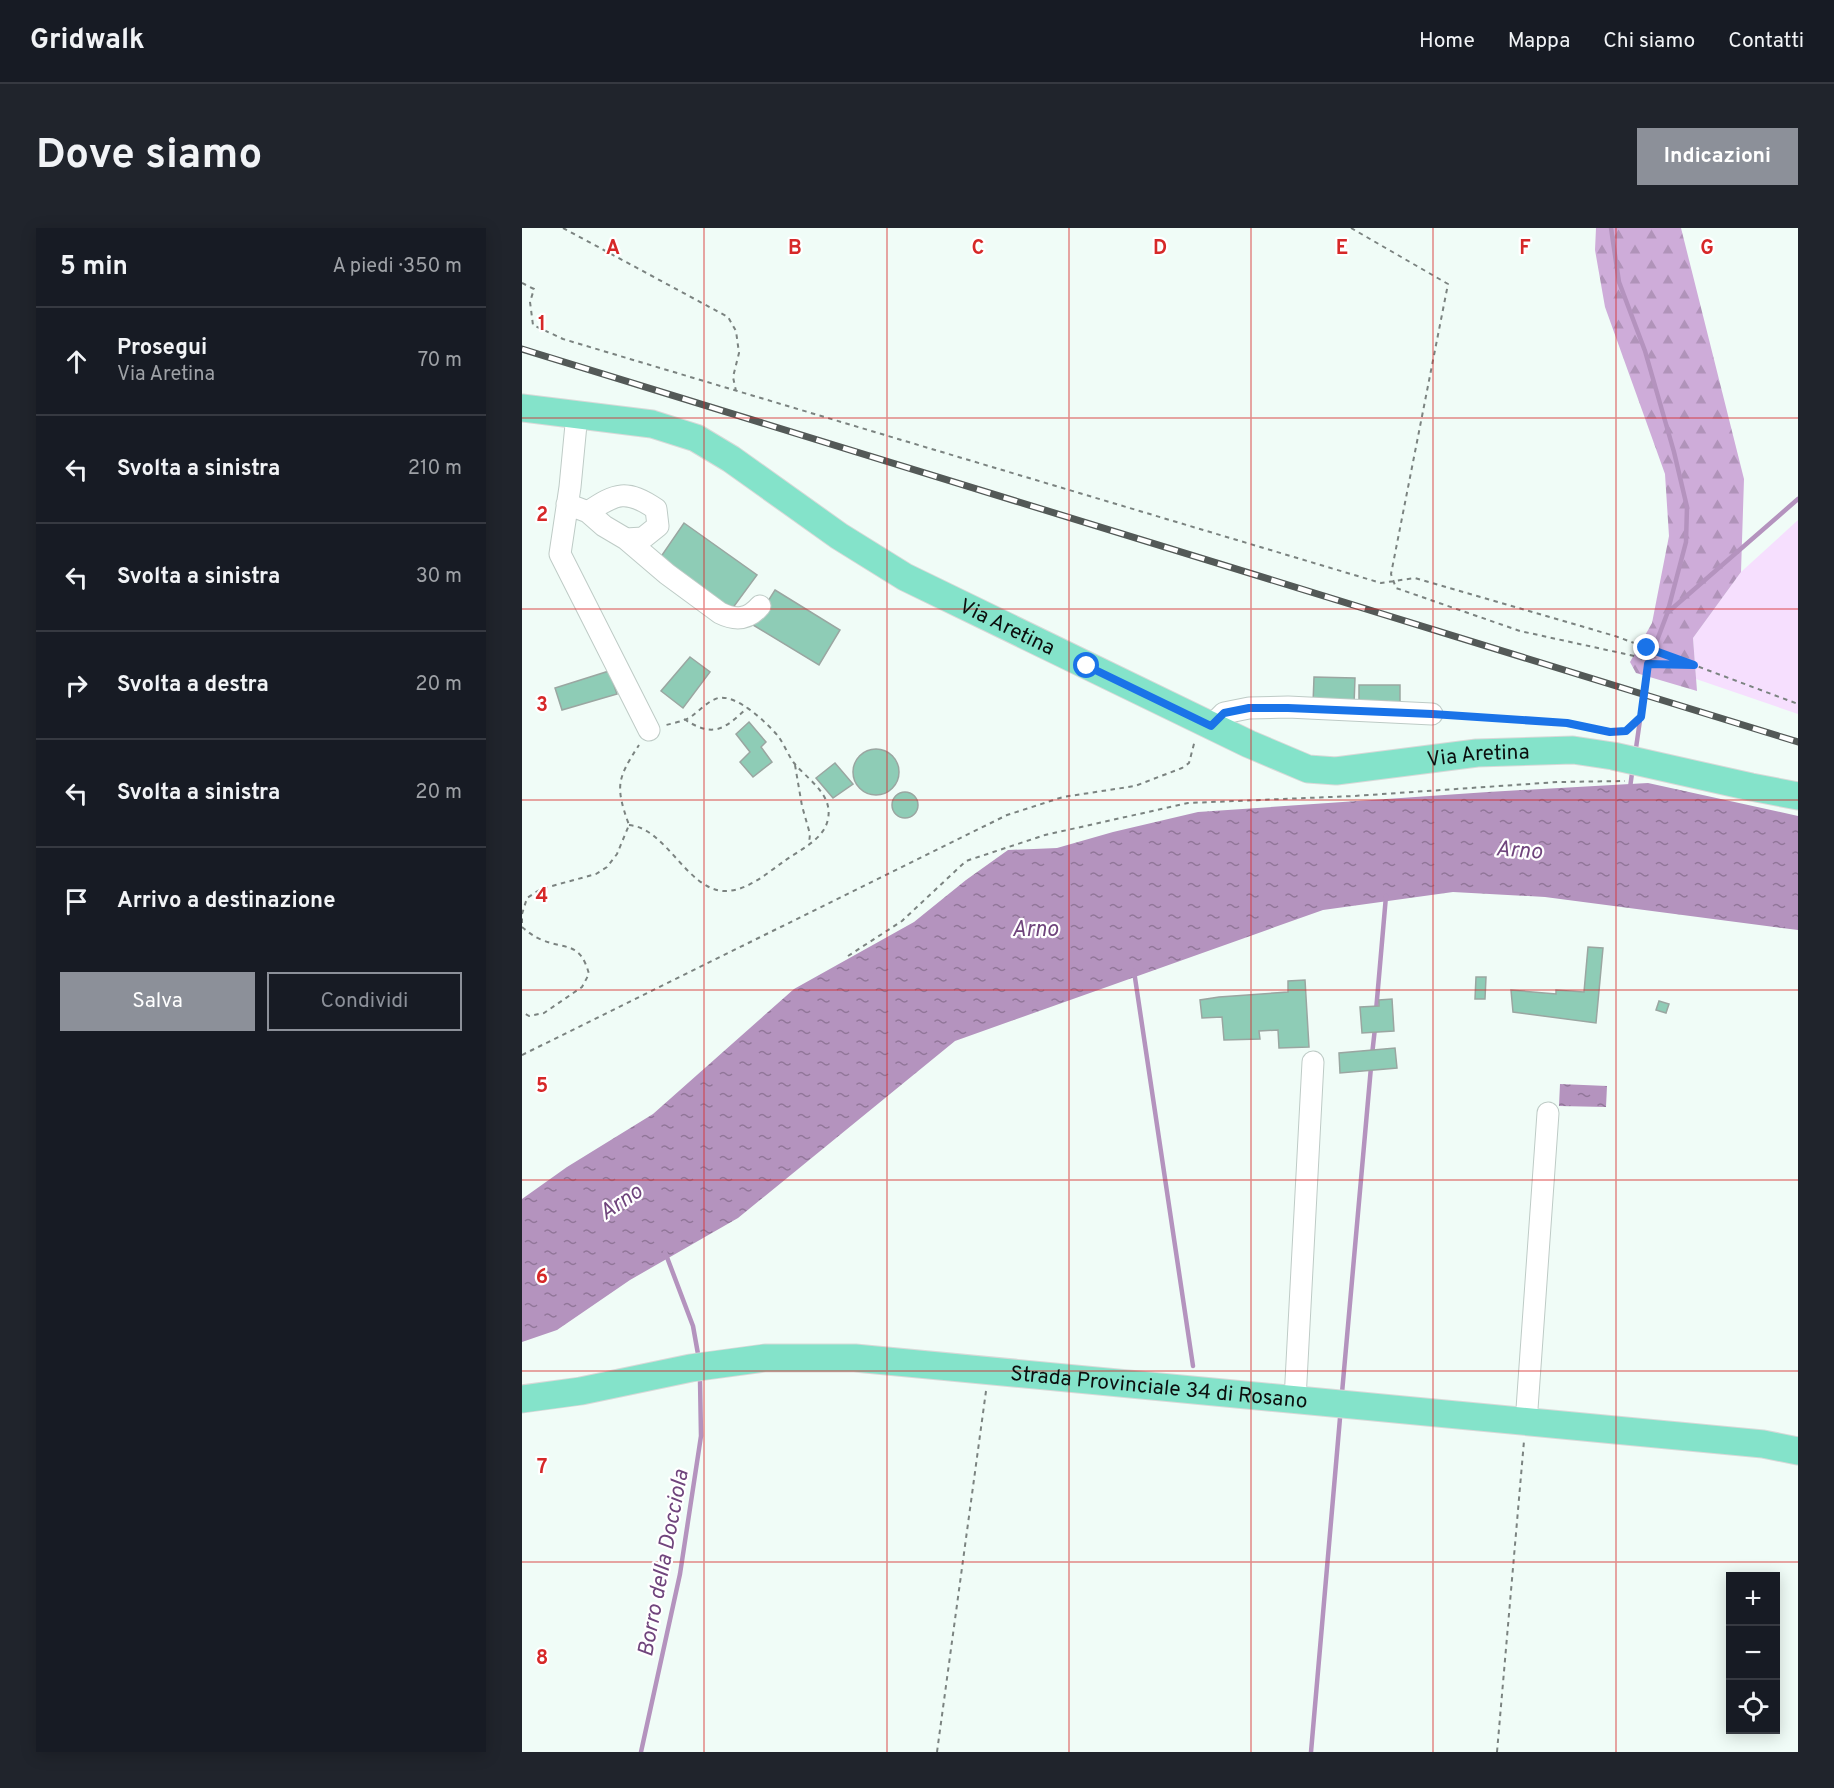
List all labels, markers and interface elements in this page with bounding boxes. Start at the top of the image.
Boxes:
text: Gridwalk [30,23,145,59]
text: Home [1419,28,1475,55]
text: Mappa [1508,28,1570,55]
text: Chi siamo [1603,28,1695,55]
text: Contatti [1728,28,1804,55]
button: Indicazioni [1637,128,1798,185]
text: Dove siamo [36,130,262,183]
text: A [606,236,620,262]
text: B [788,236,802,262]
text: C [972,236,984,262]
text: D [1153,236,1167,262]
text: E [1336,236,1348,262]
text: F [1519,236,1531,262]
text: G [1700,236,1714,262]
text: 5 min [60,251,128,284]
text: A piedi · 350 m [332,254,462,280]
text: 1 [538,312,546,338]
text: Prosegui [117,335,207,362]
icon: ahead [60,345,93,378]
text: 70 m [418,348,462,374]
text: Via Aretina [117,362,215,388]
icon: left [60,453,93,486]
text: Svolta a sinistra [117,456,280,483]
text: 210 m [408,456,462,482]
text: 2 [536,503,548,529]
icon: left [60,561,93,594]
text: Svolta a sinistra [117,564,280,591]
text: 30 m [416,564,462,590]
street label: Via Aretina [954,593,1059,663]
route end [1633,634,1659,660]
route start [1073,652,1099,678]
icon: right [60,669,93,702]
text: Svolta a destra [117,672,269,699]
text: 20 m [415,672,462,698]
text: 3 [536,693,548,719]
street label: Via Aretina [1425,739,1530,774]
icon: left [60,777,93,810]
text: Svolta a sinistra [117,780,280,807]
text: 20 m [415,780,462,806]
water label: Arno [1495,836,1543,867]
text: 4 [536,884,548,910]
icon: arrive [60,885,93,918]
text: Arrivo a destinazione [117,888,335,915]
water label: Arno [1012,917,1058,944]
button: Salva [60,972,255,1031]
button: Condividi [267,972,462,1031]
text: 5 [536,1074,548,1100]
water label: Arno [595,1179,648,1227]
text: 6 [536,1265,548,1291]
street label: Strada Provinciale 34 di Rosano [1009,1361,1309,1416]
text: 7 [537,1455,547,1481]
water label: Borro della Docciola [633,1467,696,1659]
map controls [1726,1572,1780,1734]
button: + [1726,1572,1780,1626]
button: − [1726,1626,1780,1680]
text: 8 [536,1646,548,1672]
button: locate [1726,1680,1780,1734]

